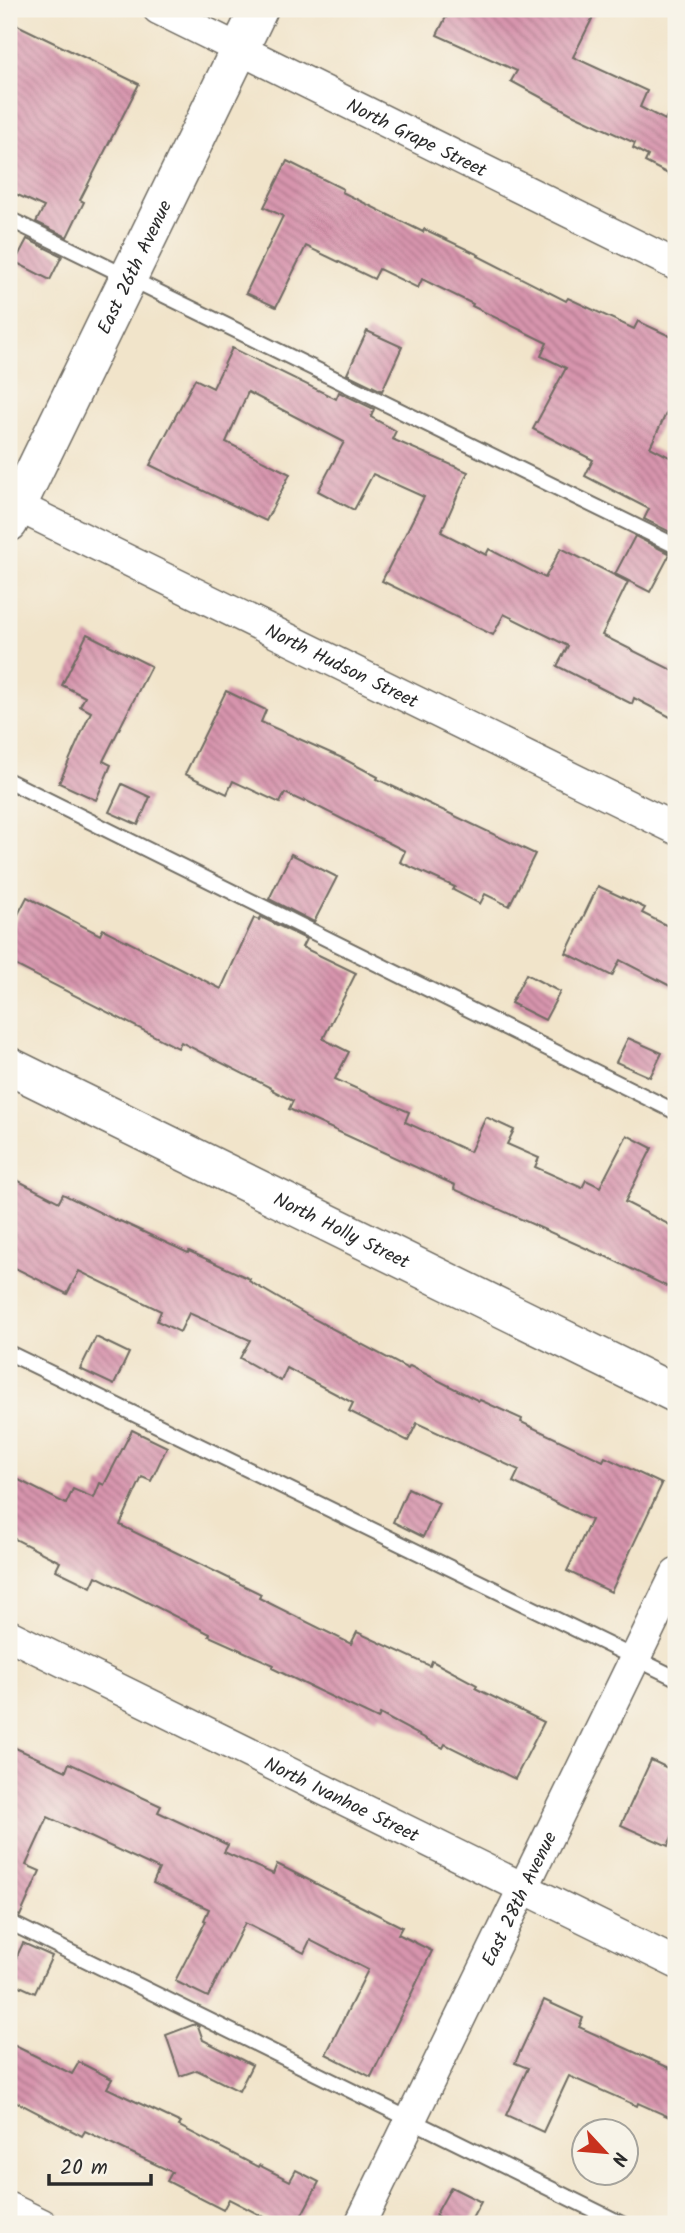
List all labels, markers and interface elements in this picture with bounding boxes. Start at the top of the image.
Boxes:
street label: North Grape Street [341,91,492,187]
street label: East 26th Avenue [90,195,181,340]
street label: North Hudson Street [260,617,423,718]
street label: North Holly Street [268,1185,415,1278]
street label: North Ivanhoe Street [259,1750,424,1852]
street label: East 28th Avenue [474,1826,566,1972]
north arrow [570,2118,640,2188]
scale bar [49,2142,150,2186]
text: N [602,2147,635,2171]
text: 20 m [60,2152,108,2185]

